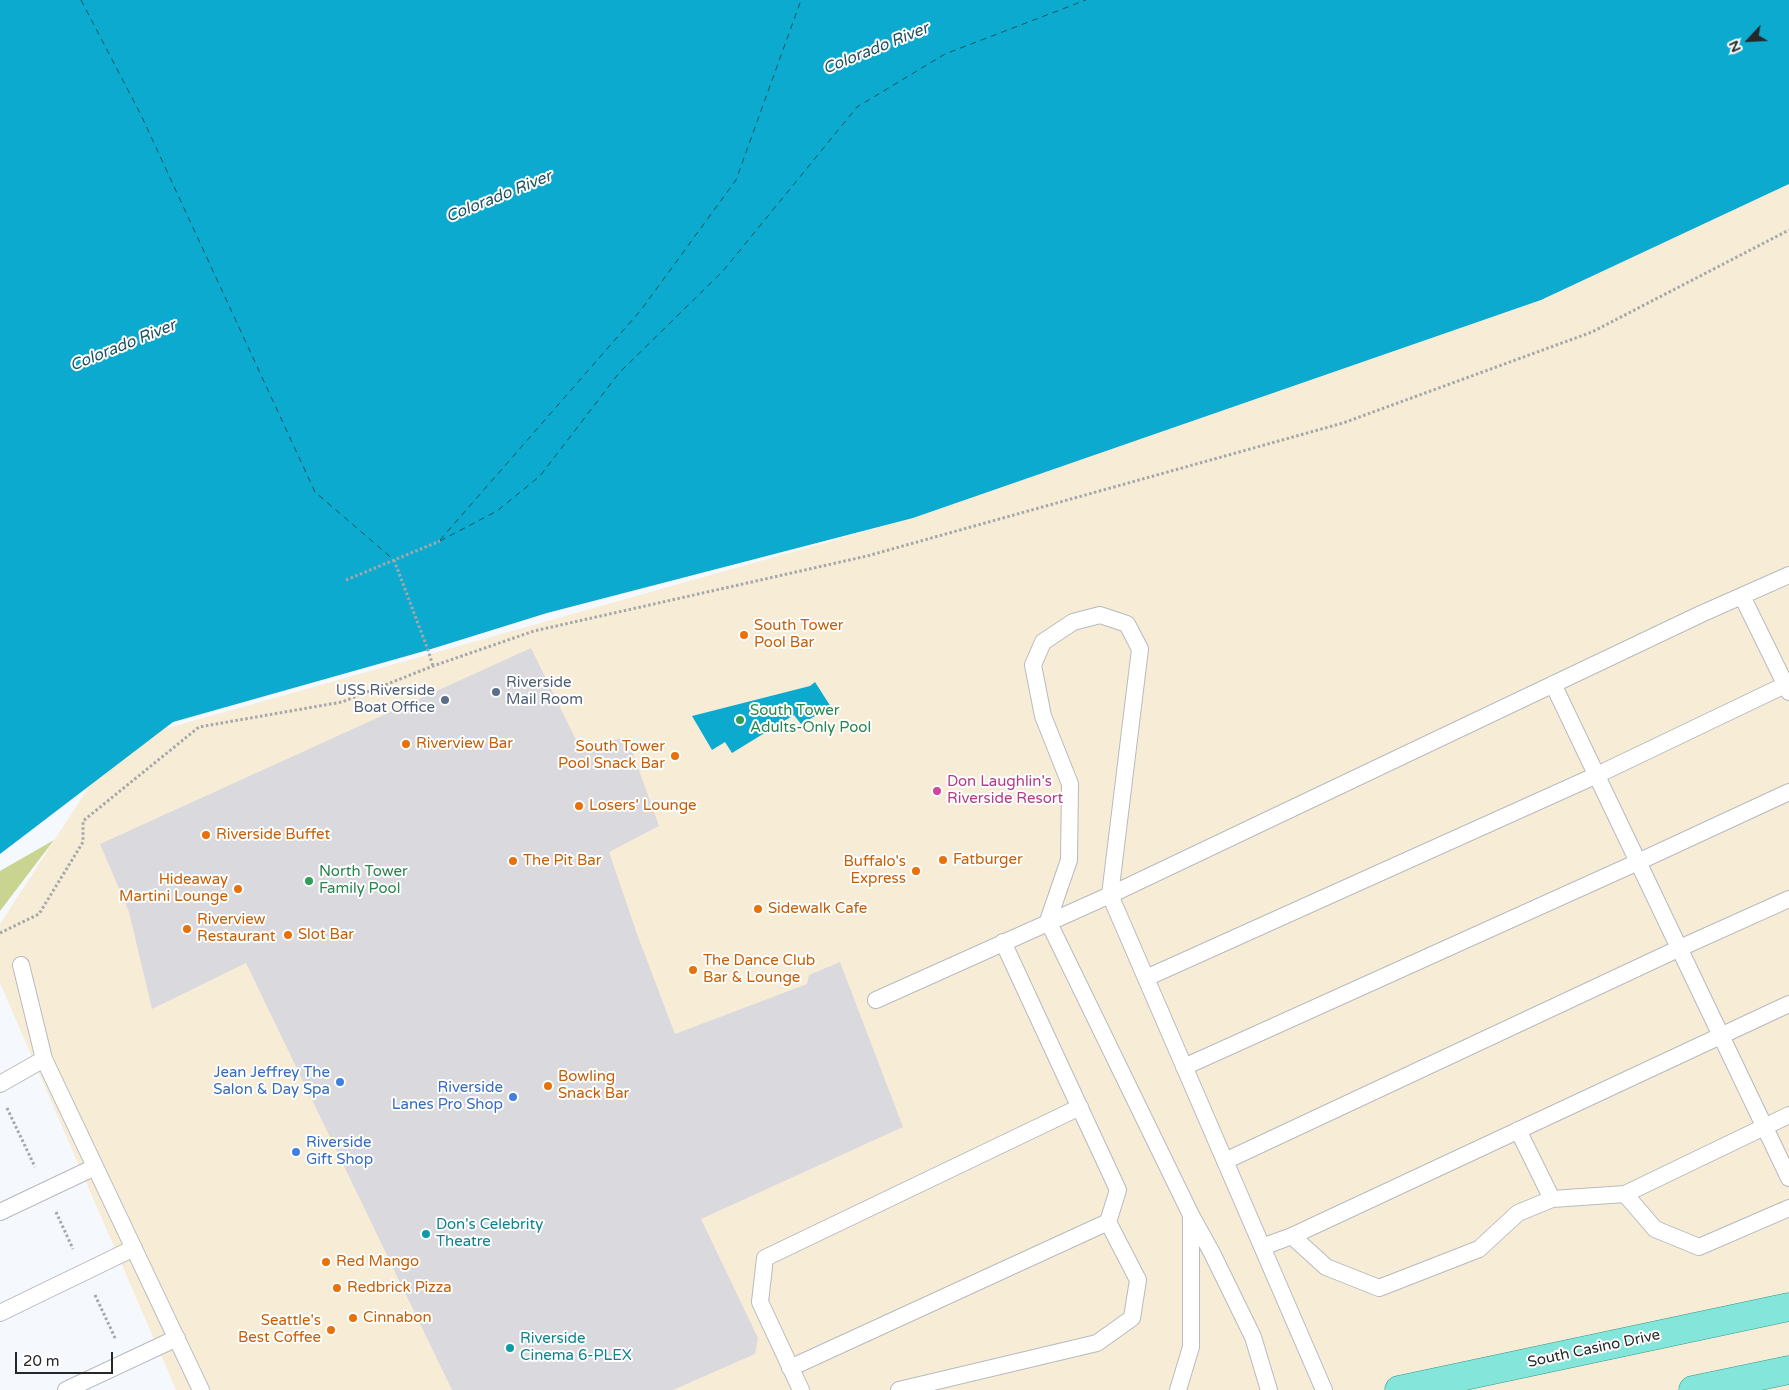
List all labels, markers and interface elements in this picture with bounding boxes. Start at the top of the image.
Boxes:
north arrow [1724,15,1774,65]
water label: Colorado River [820,19,932,79]
text: N [1725,38,1745,55]
water label: Colorado River [443,167,555,227]
water label: Colorado River [67,316,179,376]
place label: South Tower Pool Bar [754,617,843,652]
marker: South Tower Pool Bar [738,629,750,641]
place label: Riverside Mail Room [506,674,583,709]
place label: USS Riverside Boat Office [336,682,435,717]
marker: Riverside Mail Room [490,686,502,698]
marker: USS Riverside Boat Office [439,694,451,706]
place label: South Tower Adults-Only Pool [750,702,871,737]
marker: South Tower Adults-Only Pool [734,714,746,726]
place label: Riverview Bar [416,735,513,753]
marker: Riverview Bar [400,738,412,750]
place label: South Tower Pool Snack Bar [558,738,665,773]
marker: South Tower Pool Snack Bar [669,750,681,762]
place label: Don Laughlin's Riverside Resort [947,773,1063,808]
marker: Don Laughlin's Riverside Resort [931,785,943,797]
place label: Losers' Lounge [589,797,697,815]
marker: Losers' Lounge [573,800,585,812]
place label: Riverside Buffet [216,826,330,844]
marker: Riverside Buffet [200,829,212,841]
place label: Fatburger [953,851,1023,869]
place label: The Pit Bar [523,852,601,870]
place label: Buffalo's Express [844,853,906,888]
marker: Fatburger [937,854,949,866]
marker: The Pit Bar [507,855,519,867]
place label: North Tower Family Pool [319,863,408,898]
marker: Buffalo's Express [910,865,922,877]
place label: Hideaway Martini Lounge [119,871,228,906]
marker: North Tower Family Pool [303,875,315,887]
marker: Hideaway Martini Lounge [232,883,244,895]
place label: Sidewalk Cafe [768,900,867,918]
marker: Sidewalk Cafe [752,903,764,915]
place label: Riverview Restaurant [197,911,275,946]
marker: Riverview Restaurant [181,923,193,935]
place label: Slot Bar [298,926,354,944]
marker: Slot Bar [282,929,294,941]
place label: The Dance Club Bar & Lounge [703,952,815,987]
marker: The Dance Club Bar & Lounge [687,964,699,976]
place label: Jean Jeffrey The Salon & Day Spa [213,1064,330,1099]
place label: Bowling Snack Bar [558,1068,629,1103]
marker: Jean Jeffrey The Salon & Day Spa [334,1076,346,1088]
place label: Riverside Lanes Pro Shop [392,1079,503,1114]
marker: Bowling Snack Bar [542,1080,554,1092]
marker: Riverside Lanes Pro Shop [507,1091,519,1103]
place label: Riverside Gift Shop [306,1134,373,1169]
marker: Riverside Gift Shop [290,1146,302,1158]
place label: Don's Celebrity Theatre [436,1216,543,1251]
marker: Don's Celebrity Theatre [420,1228,432,1240]
place label: Red Mango [336,1253,419,1271]
marker: Red Mango [320,1256,332,1268]
place label: Redbrick Pizza [347,1279,452,1297]
marker: Redbrick Pizza [331,1282,343,1294]
place label: Cinnabon [363,1309,432,1327]
place label: Seattle's Best Coffee [238,1312,321,1347]
marker: Cinnabon [347,1312,359,1324]
marker: Seattle's Best Coffee [325,1324,337,1336]
street label: South Casino Drive [1526,1326,1662,1372]
place label: Riverside Cinema 6-PLEX [520,1330,632,1365]
scale bar [18,1342,115,1374]
marker: Riverside Cinema 6-PLEX [504,1342,516,1354]
text: 20 m [23,1352,60,1370]

